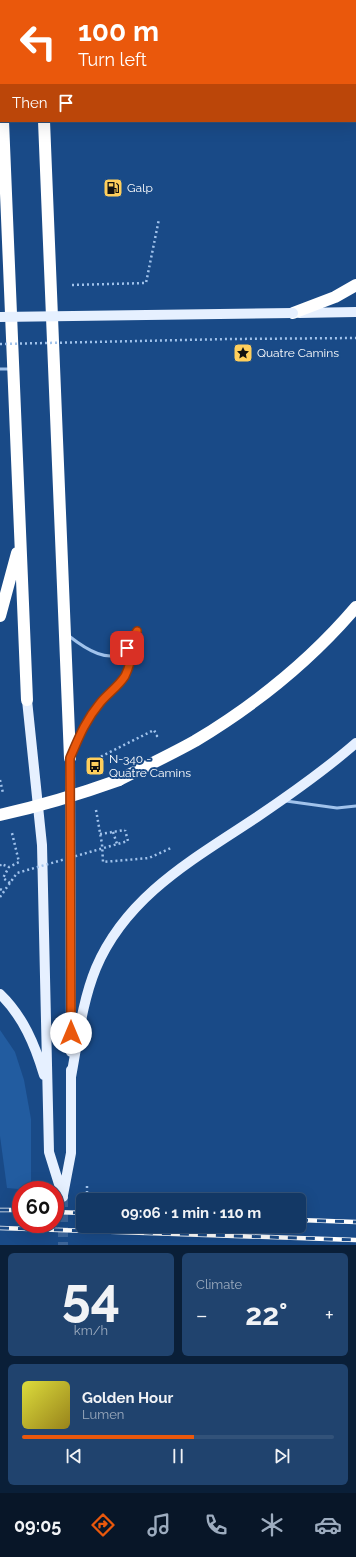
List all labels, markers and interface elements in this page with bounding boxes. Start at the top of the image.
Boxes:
text: 100 m [78,15,159,48]
icon: left [12,16,64,68]
text: Turn left [78,49,147,70]
icon: arrive [55,92,77,114]
text: Then [12,94,47,112]
fuel station icon: Galp [102,177,124,199]
place label: Galp [127,181,153,195]
place icon: Quatre Camins [232,342,254,364]
place label: Quatre Camins [257,346,339,360]
pin [110,631,144,665]
icon: arrive [116,637,138,659]
place label: N-340 - Quatre Camins [109,752,191,780]
bus stop icon: N-340 - Quatre Camins [84,755,106,777]
position arrow [50,1012,92,1054]
speed limit sign: 60 [12,1181,64,1233]
text: 09:06 · 1 min · 110 m [121,1204,261,1222]
text: 54 [62,1266,120,1327]
text: Climate [196,1277,242,1292]
text: 22° [245,1297,287,1332]
text: − [196,1302,208,1328]
text: + [325,1302,334,1328]
text: km/h [74,1323,108,1338]
text: Golden Hour [82,1389,173,1407]
text: Lumen [82,1407,124,1422]
icon: previous [63,1445,85,1467]
icon: pause [167,1445,189,1467]
icon: next [271,1445,293,1467]
icon: directions [89,1511,117,1539]
icon: music [145,1511,173,1539]
icon: phone [202,1511,230,1539]
icon: climate [258,1511,286,1539]
icon: car [314,1511,342,1539]
text: 09:05 [14,1515,61,1536]

